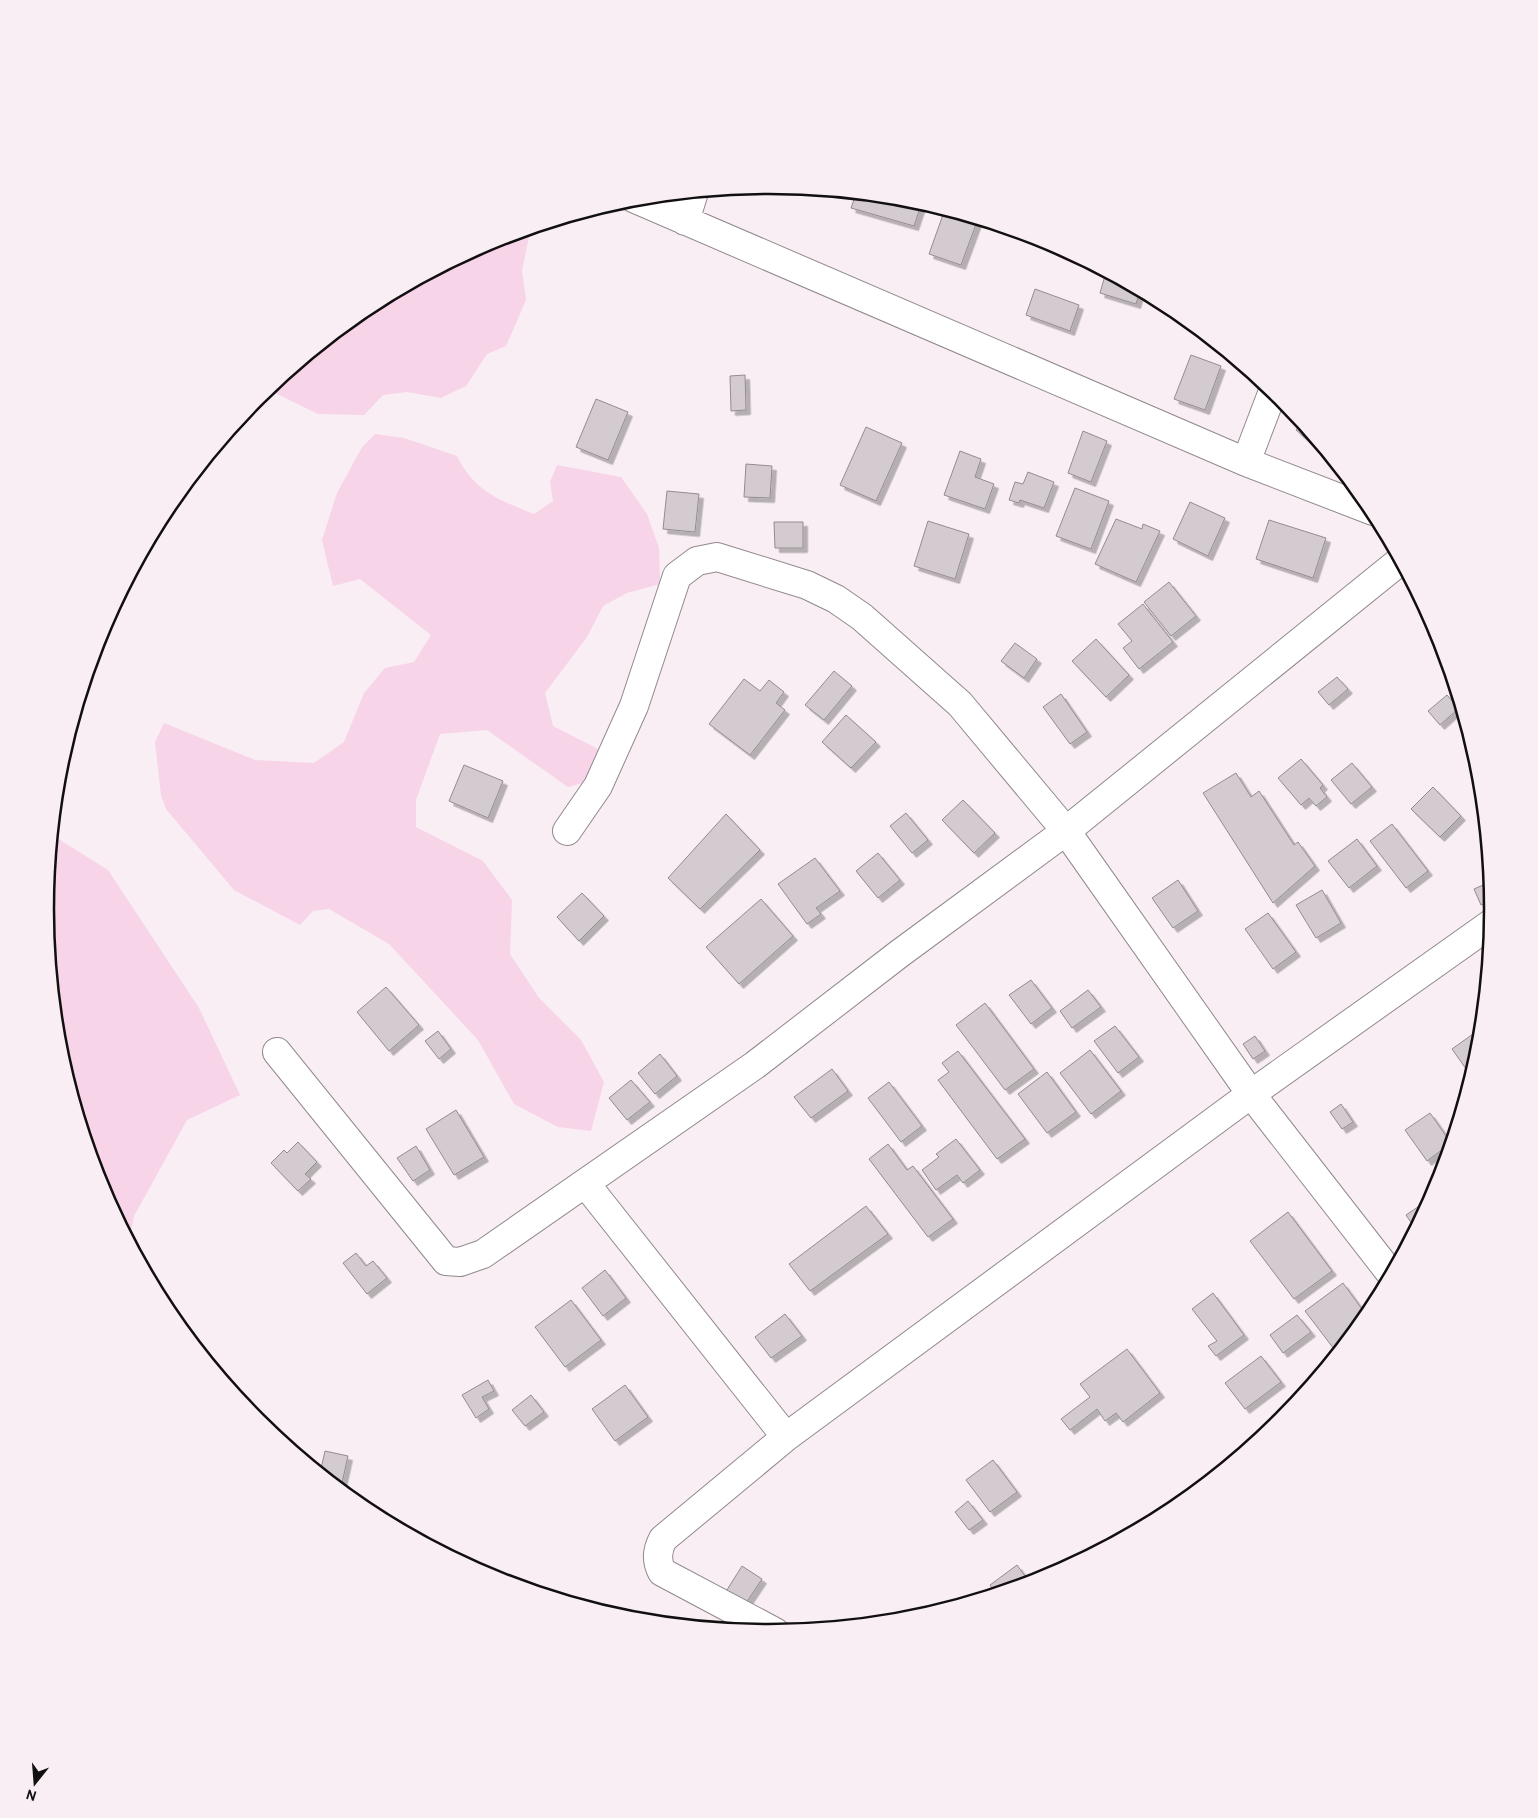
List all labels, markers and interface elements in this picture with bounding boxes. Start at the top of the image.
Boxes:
north arrow [10,1758,60,1808]
text: N [24,1784,39,1804]

